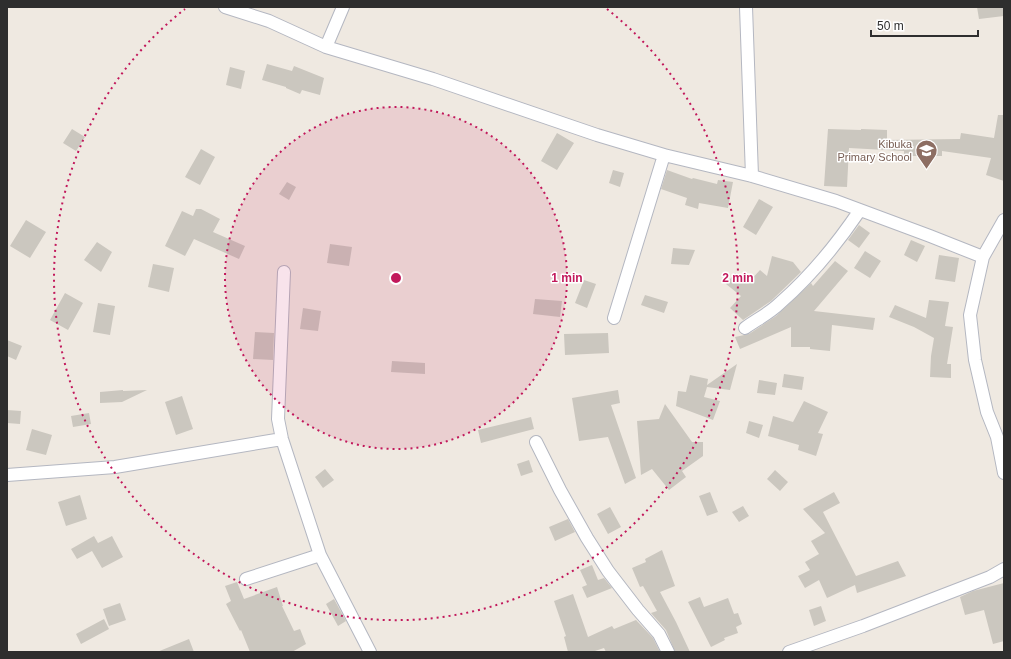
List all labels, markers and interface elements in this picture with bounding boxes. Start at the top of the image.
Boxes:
scale bar [871,12,978,38]
text: 50 m [877,19,904,33]
school or university icon: Kibuka Primary School [914,137,940,170]
place label: Kibuka Primary School [837,138,913,163]
centre of rings [389,271,403,285]
text: 1 min [551,271,583,285]
text: 2 min [722,271,754,285]

